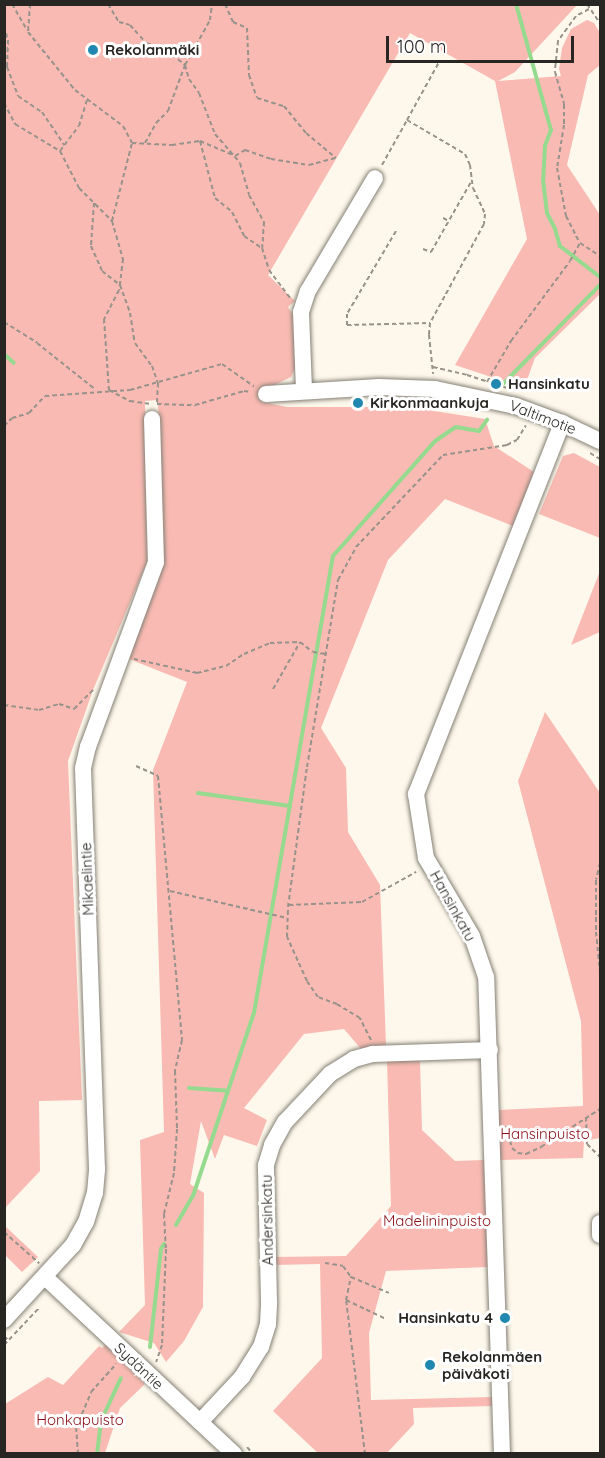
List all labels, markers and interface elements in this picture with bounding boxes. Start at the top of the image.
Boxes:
scale bar [389,24,576,62]
text: 100 m [397,35,446,58]
place label: Rekolanmäki [105,41,199,59]
marker: Rekolanmäki [86,43,100,57]
place label: Hansinkatu [508,375,590,393]
marker: Hansinkatu [489,377,503,391]
place label: Kirkonmaankuja [370,394,489,412]
marker: Kirkonmaankuja [351,396,365,410]
street label: Valtimotie [507,396,579,438]
street label: Mikaelintie [77,842,97,916]
street label: Hansinkatu [426,867,480,945]
park label: Hansinpuisto [500,1125,590,1143]
street label: Andersinkatu [257,1174,277,1266]
park label: Madelininpuisto [383,1212,491,1230]
place label: Hansinkatu 4 [398,1309,493,1327]
marker: Hansinkatu 4 [498,1311,512,1325]
street label: Sydäntie [111,1339,167,1393]
place label: Rekolanmäen päiväkoti [442,1347,542,1382]
marker: Rekolanmäen päiväkoti [423,1358,437,1372]
park label: Honkapuisto [36,1411,124,1429]

